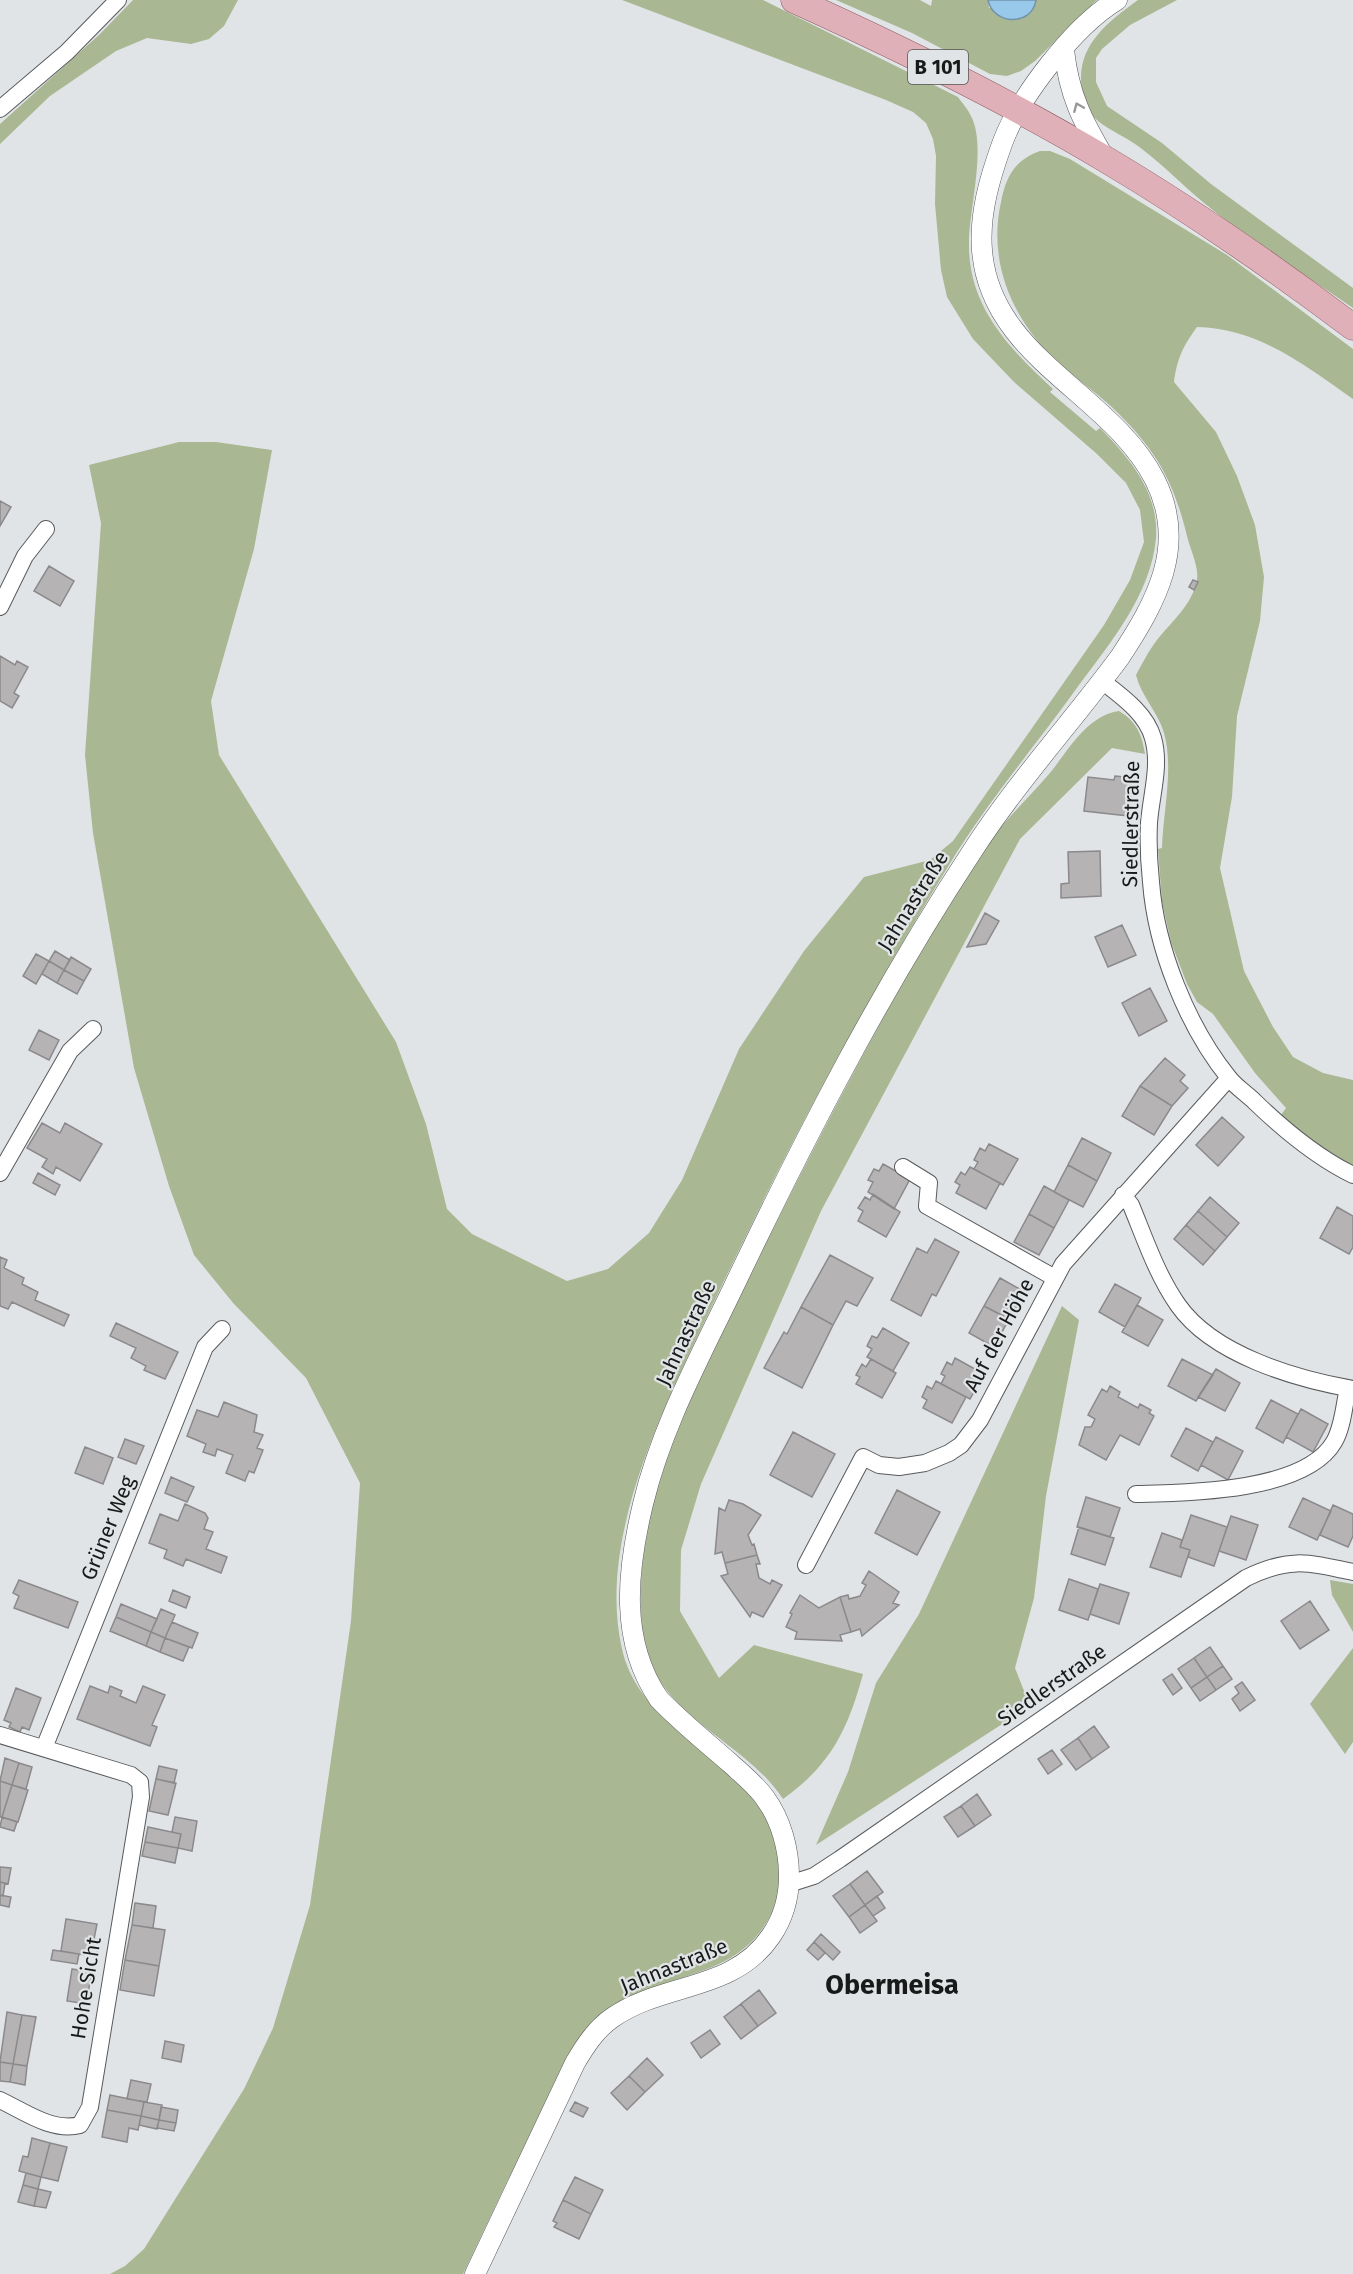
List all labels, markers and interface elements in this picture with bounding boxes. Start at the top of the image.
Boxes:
road number: B 101 [908,50,968,84]
one-way arrow [1073,103,1085,114]
street label: Siedlerstraße [1117,760,1145,888]
street label: Jahnastraße [872,846,954,956]
street label: Auf der Höhe [958,1274,1040,1396]
street label: Jahnastraße [650,1276,722,1390]
street label: Grüner Weg [75,1472,141,1584]
street label: Siedlerstraße [993,1638,1111,1732]
street label: Jahnastraße [616,1933,732,1999]
street label: Hohe Sicht [65,1935,107,2041]
district label: Obermeisa [825,1969,959,2001]

